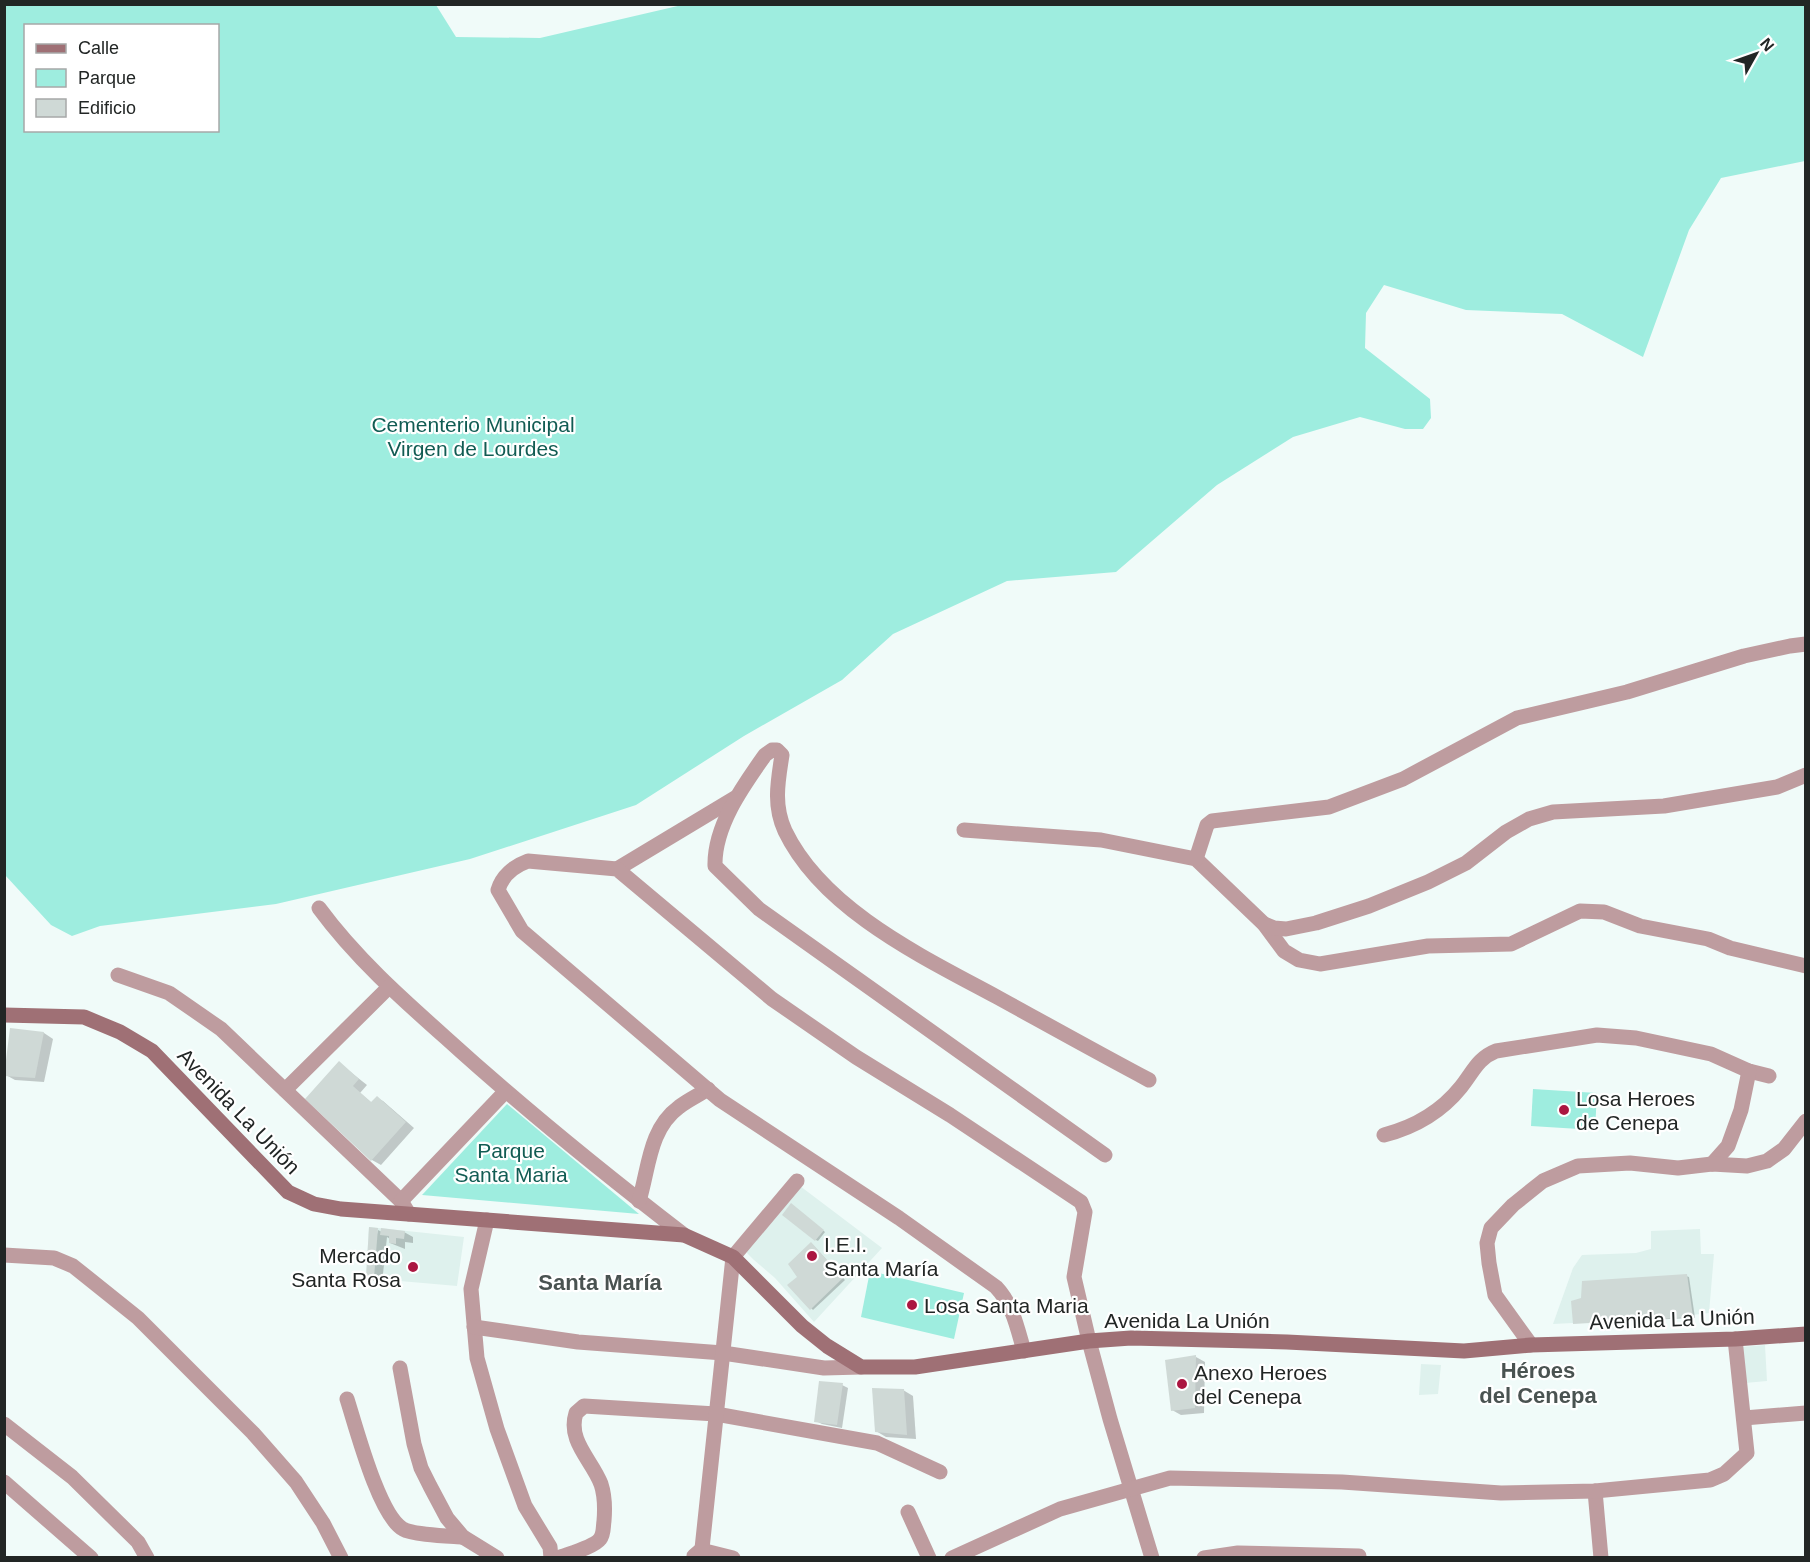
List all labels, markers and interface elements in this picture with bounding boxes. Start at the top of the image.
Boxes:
legend [24,24,219,132]
north arrow [1726,24,1786,84]
text: N [1757,35,1777,55]
text: Calle [78,38,119,58]
text: Parque [78,68,136,88]
text: Edificio [78,98,136,118]
park label: Cementerio Municipal Virgen de Lourdes [371,413,575,460]
street label: Avenida La Unión [173,1044,305,1178]
place label: Losa Heroes de Cenepa [1576,1087,1695,1134]
marker: Losa Heroes de Cenepa [1557,1103,1571,1117]
park label: Parque Santa Maria [454,1139,568,1186]
place label: I.E.I. Santa María [824,1233,939,1280]
place label: Mercado Santa Rosa [291,1244,401,1291]
marker: I.E.I. Santa María [805,1249,819,1263]
marker: Mercado Santa Rosa [406,1260,420,1274]
district label: Santa María [538,1270,663,1295]
place label: Losa Santa Maria [924,1294,1089,1317]
marker: Losa Santa Maria [905,1298,919,1312]
street label: Avenida La Unión [1589,1305,1755,1333]
street label: Avenida La Unión [1104,1309,1270,1332]
district label: Héroes del Cenepa [1479,1358,1597,1408]
place label: Anexo Heroes del Cenepa [1194,1361,1327,1408]
marker: Anexo Heroes del Cenepa [1175,1377,1189,1391]

